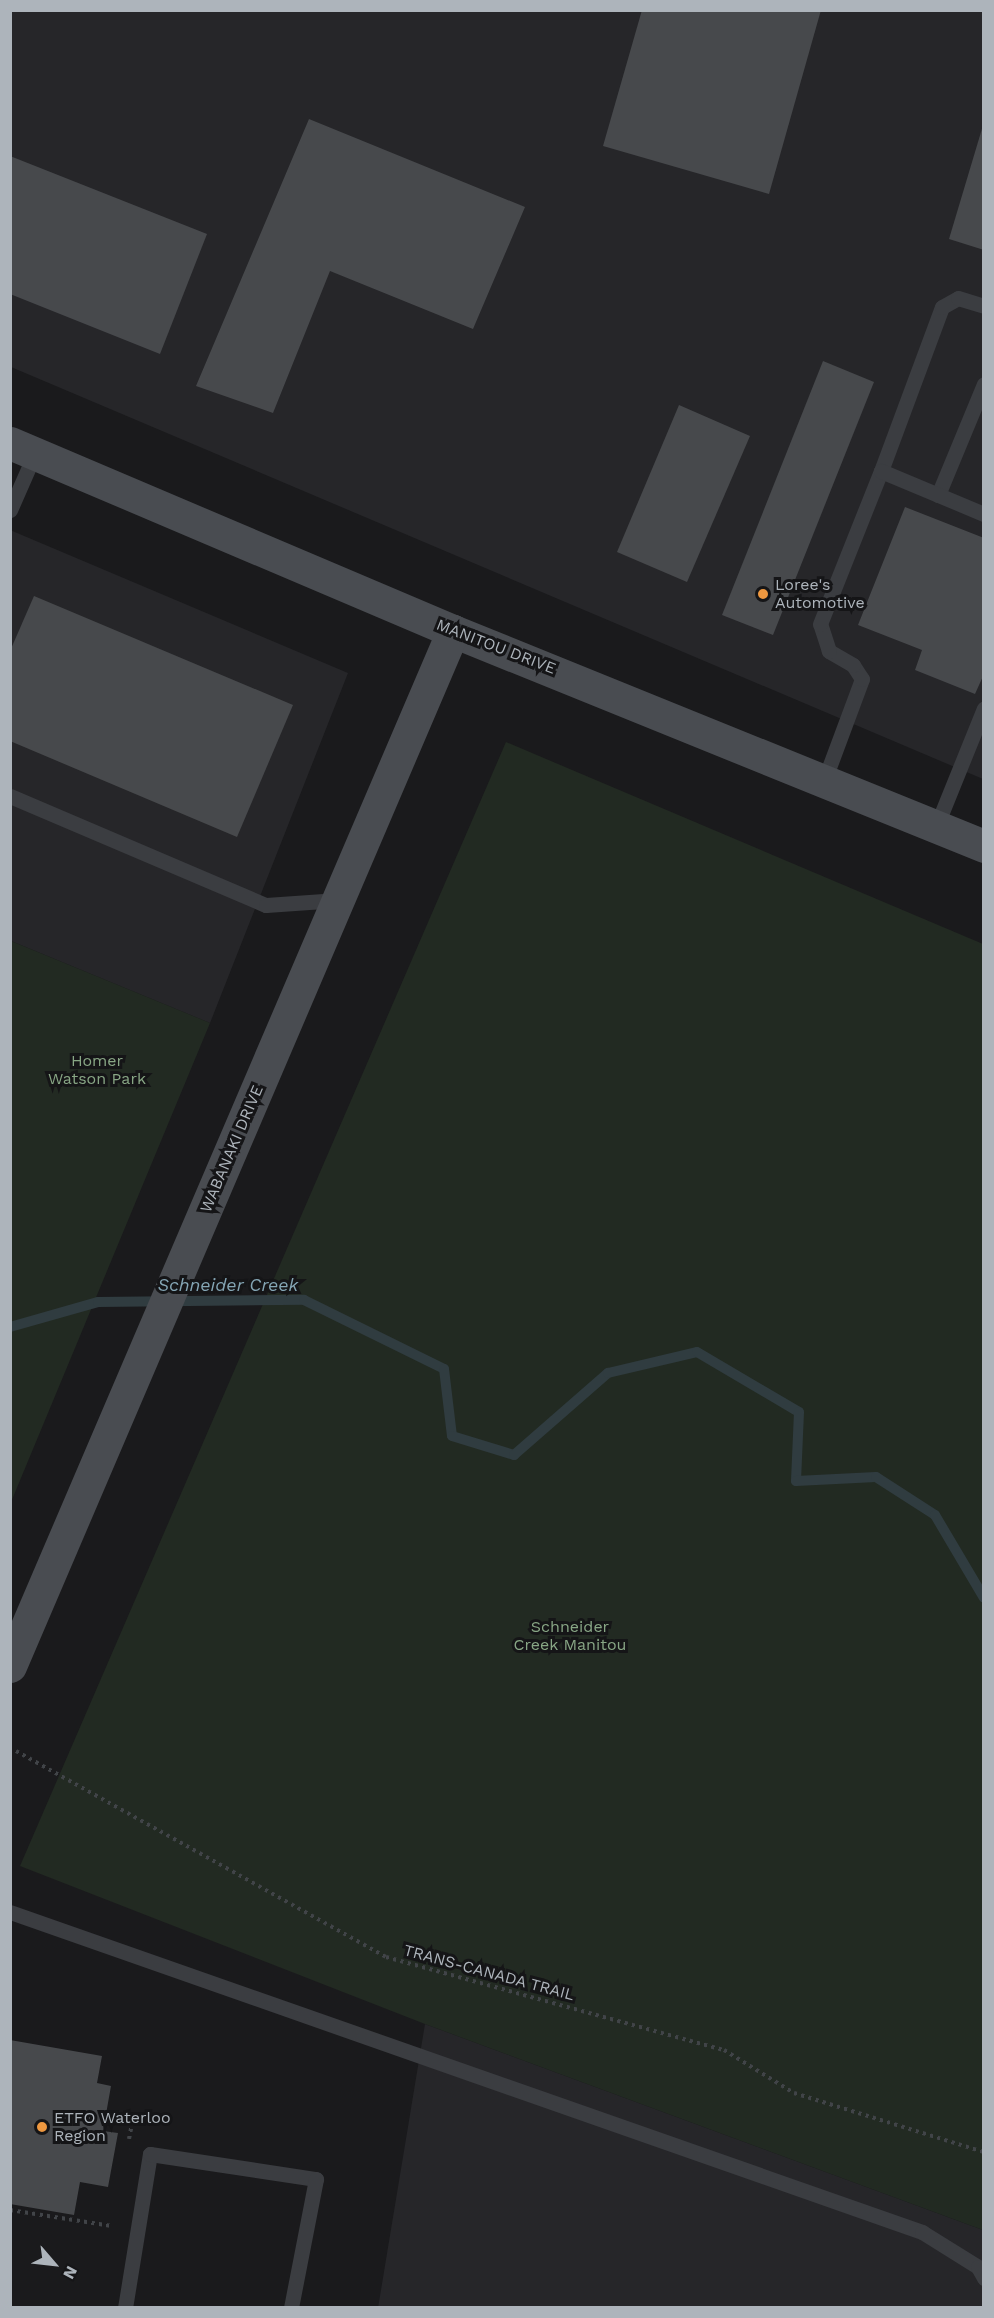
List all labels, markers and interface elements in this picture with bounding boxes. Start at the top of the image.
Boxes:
place label: Loree's Automotive [775,575,865,613]
marker: Loree's Automotive [756,587,770,601]
street label: MANITOU DRIVE [434,615,558,679]
park label: Homer Watson Park [48,1051,146,1089]
street label: WABANAKI DRIVE [196,1082,268,1216]
water label: Schneider Creek [157,1274,299,1296]
park label: Schneider Creek Manitou [513,1617,627,1655]
street label: TRANS-CANADA TRAIL [401,1941,577,2005]
place label: ETFO Waterloo Region [54,2108,171,2146]
marker: ETFO Waterloo Region [35,2120,49,2134]
north arrow [24,2234,84,2294]
text: N [59,2263,82,2282]

